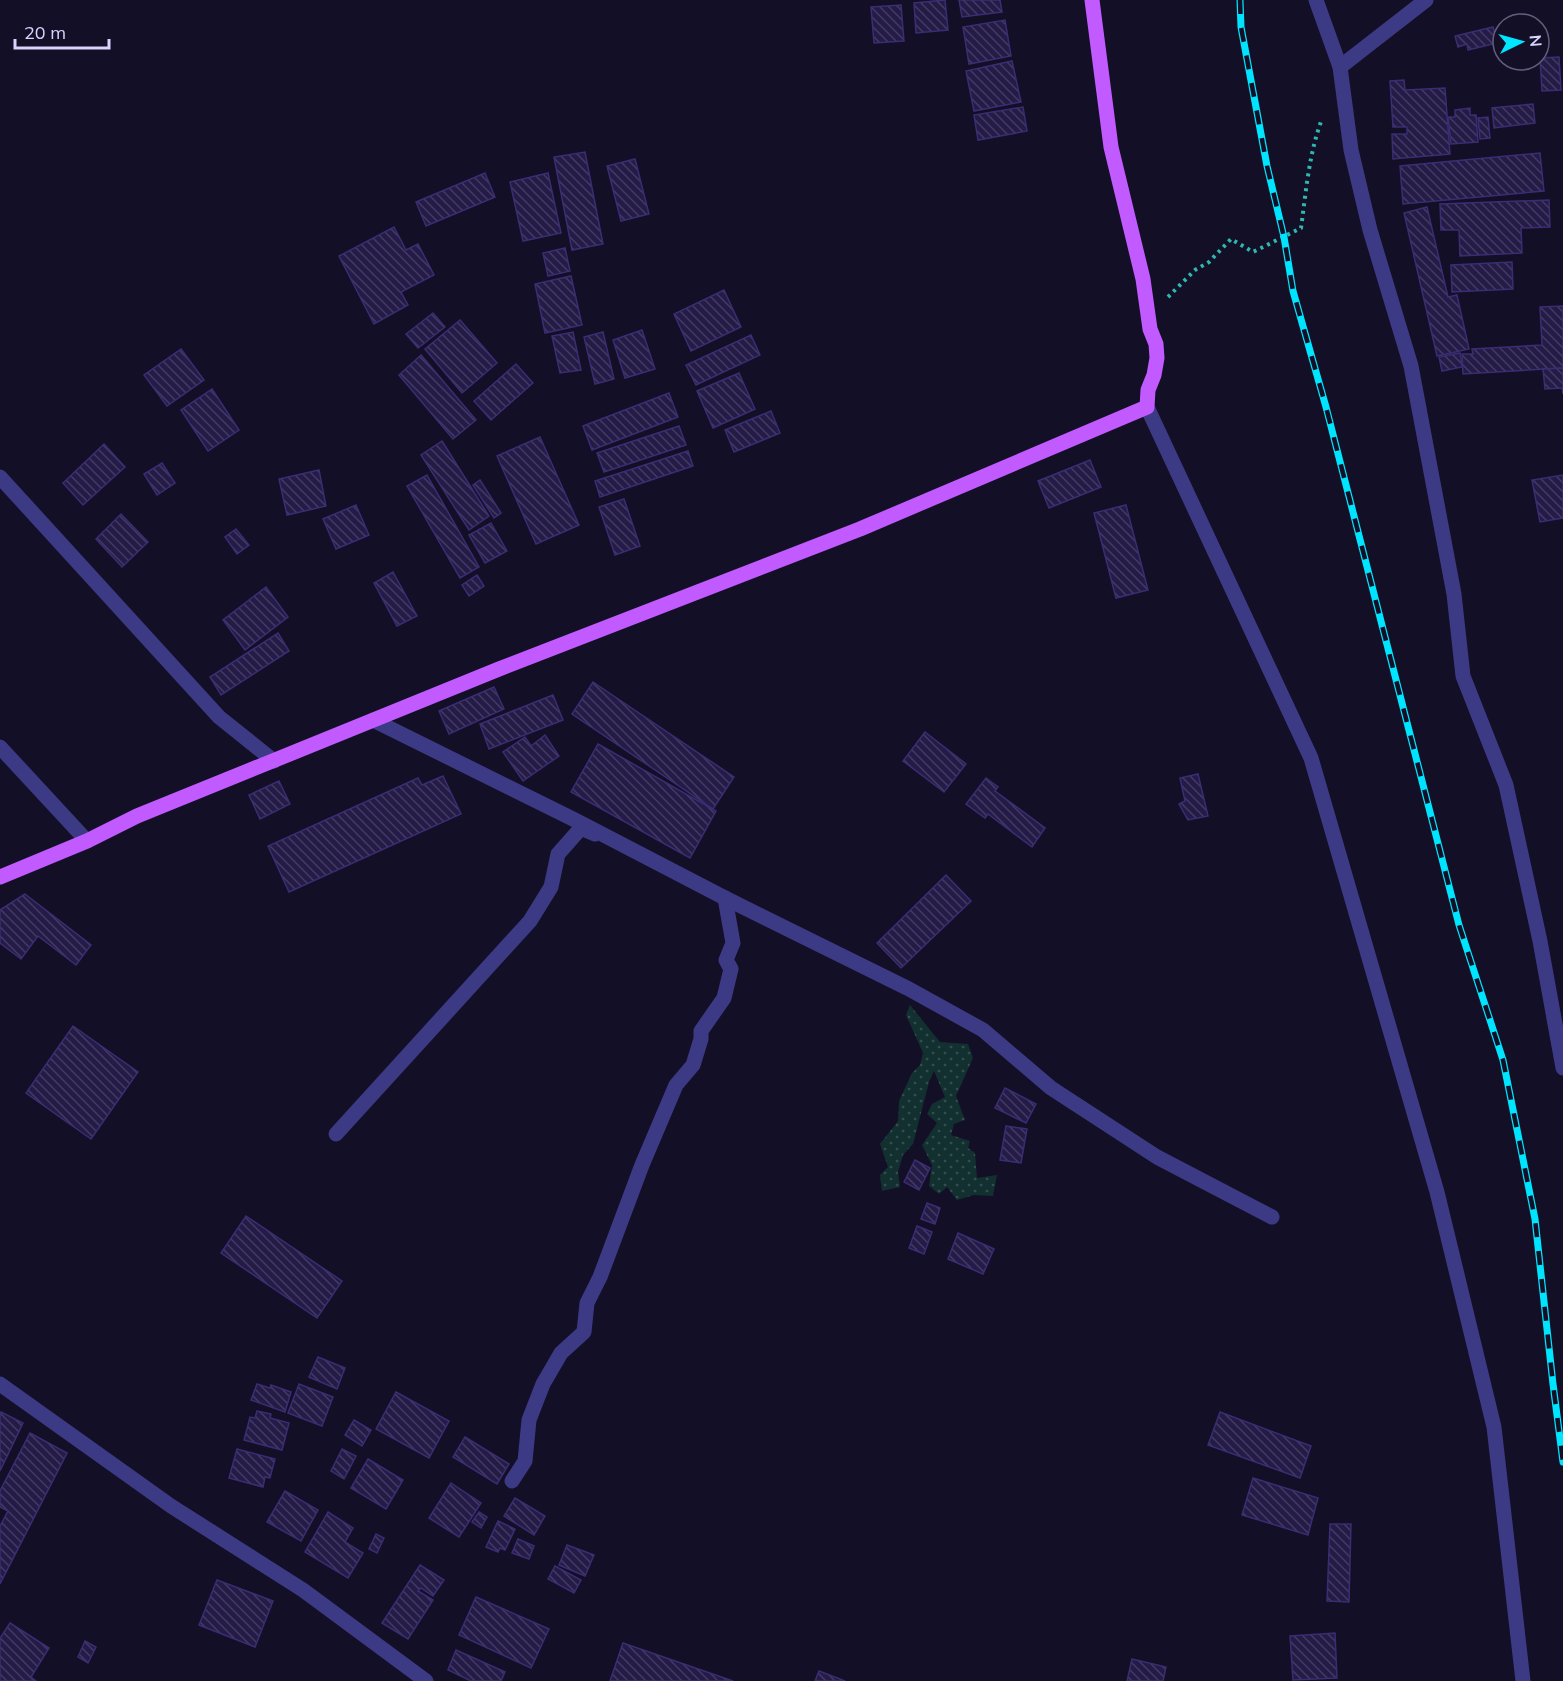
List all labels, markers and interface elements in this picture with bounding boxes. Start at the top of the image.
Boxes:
scale bar [15,12,110,50]
north arrow [1491,12,1551,72]
text: 20 m [24,21,66,44]
text: N [1525,34,1546,48]

